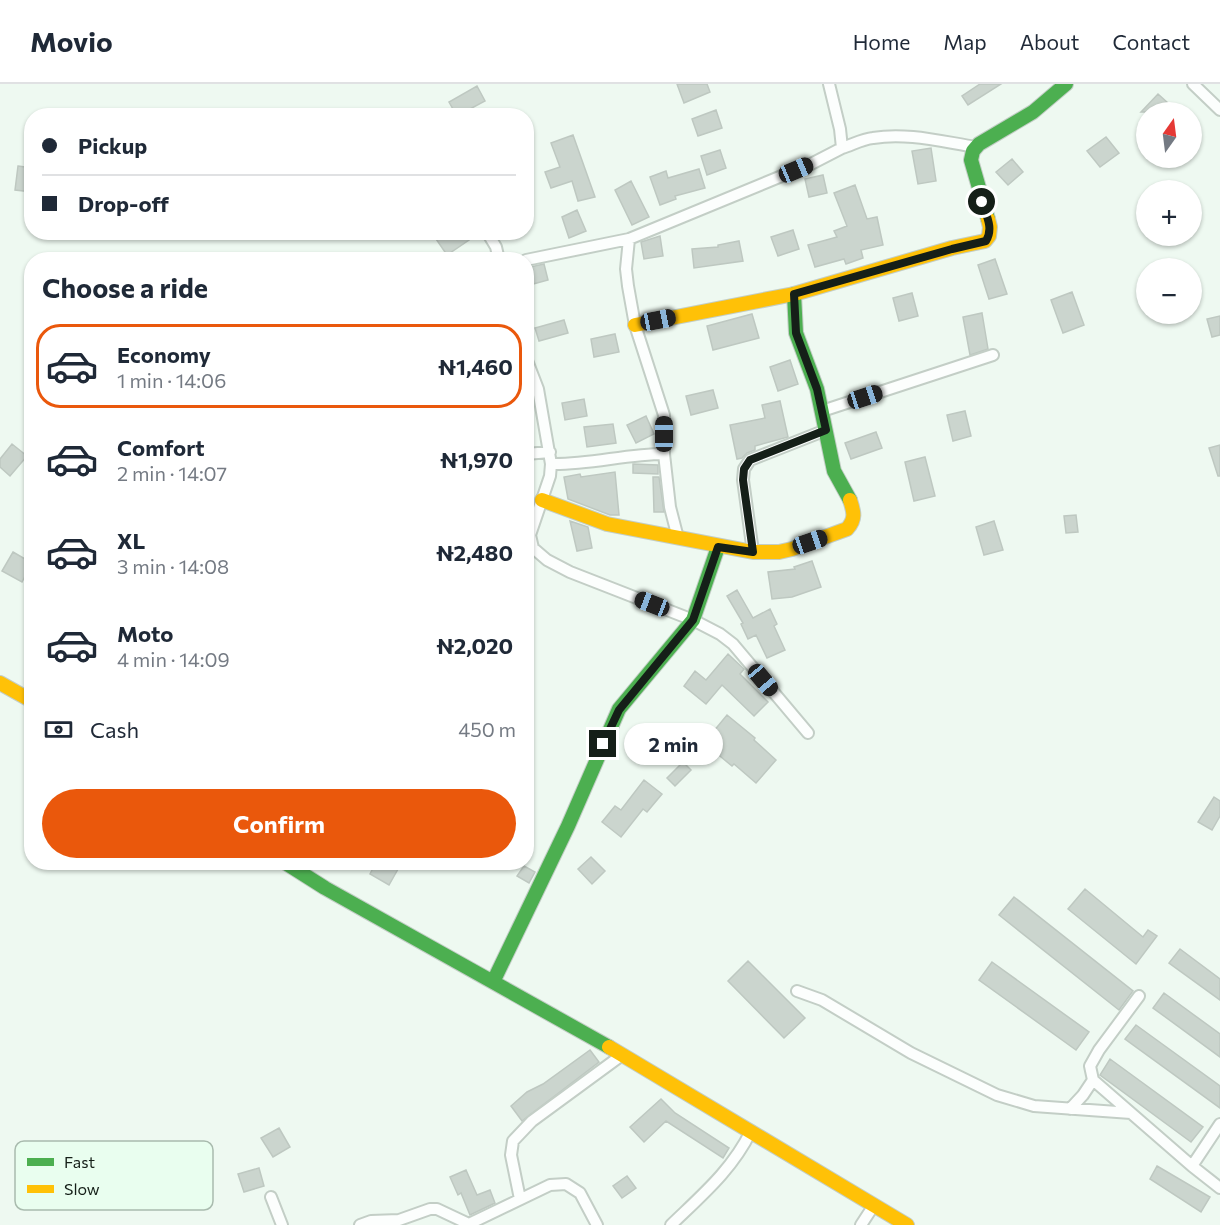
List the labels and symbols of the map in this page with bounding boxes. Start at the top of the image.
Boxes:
north arrow [1136,102,1202,168]
car [776,155,816,185]
route start [968,188,995,215]
car [639,308,677,332]
car [845,383,885,411]
car [655,416,673,452]
car [790,528,830,556]
car [632,589,672,619]
car [745,660,781,700]
callout: 2 min [624,723,723,765]
route end [589,730,616,757]
legend [15,1141,213,1210]
text: Fast [64,1152,95,1171]
text: Slow [64,1179,100,1198]

